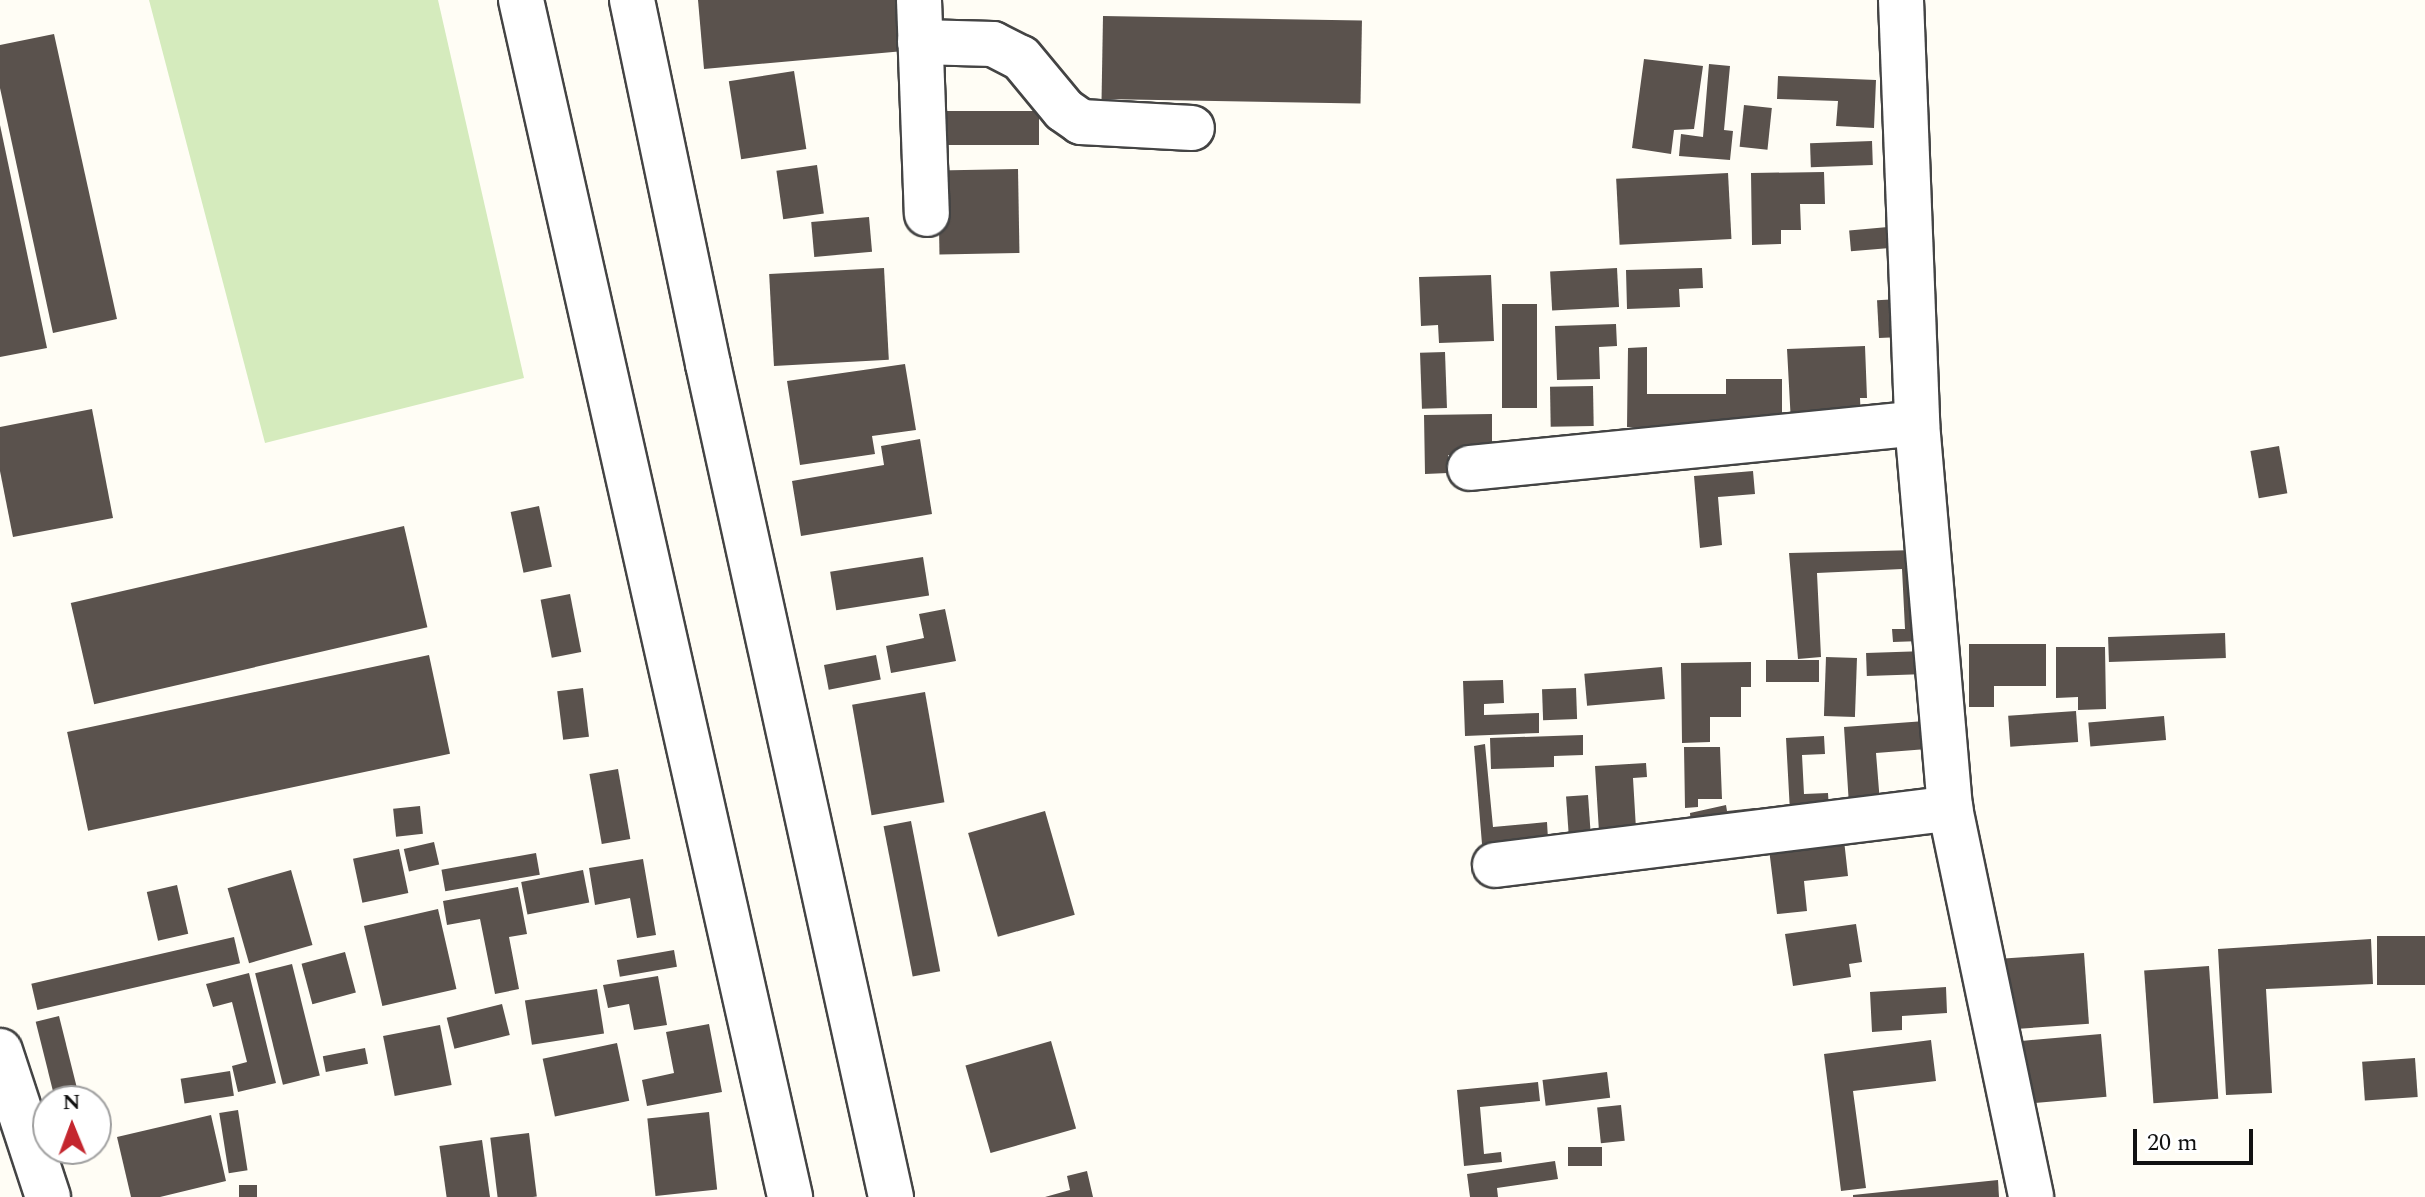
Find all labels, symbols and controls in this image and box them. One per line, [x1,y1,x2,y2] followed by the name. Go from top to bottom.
[32,1085,112,1165] north arrow
[62,1086,81,1119] text: N
[2137,1113,2257,1163] scale bar
[2147,1125,2198,1161] text: 20 m

